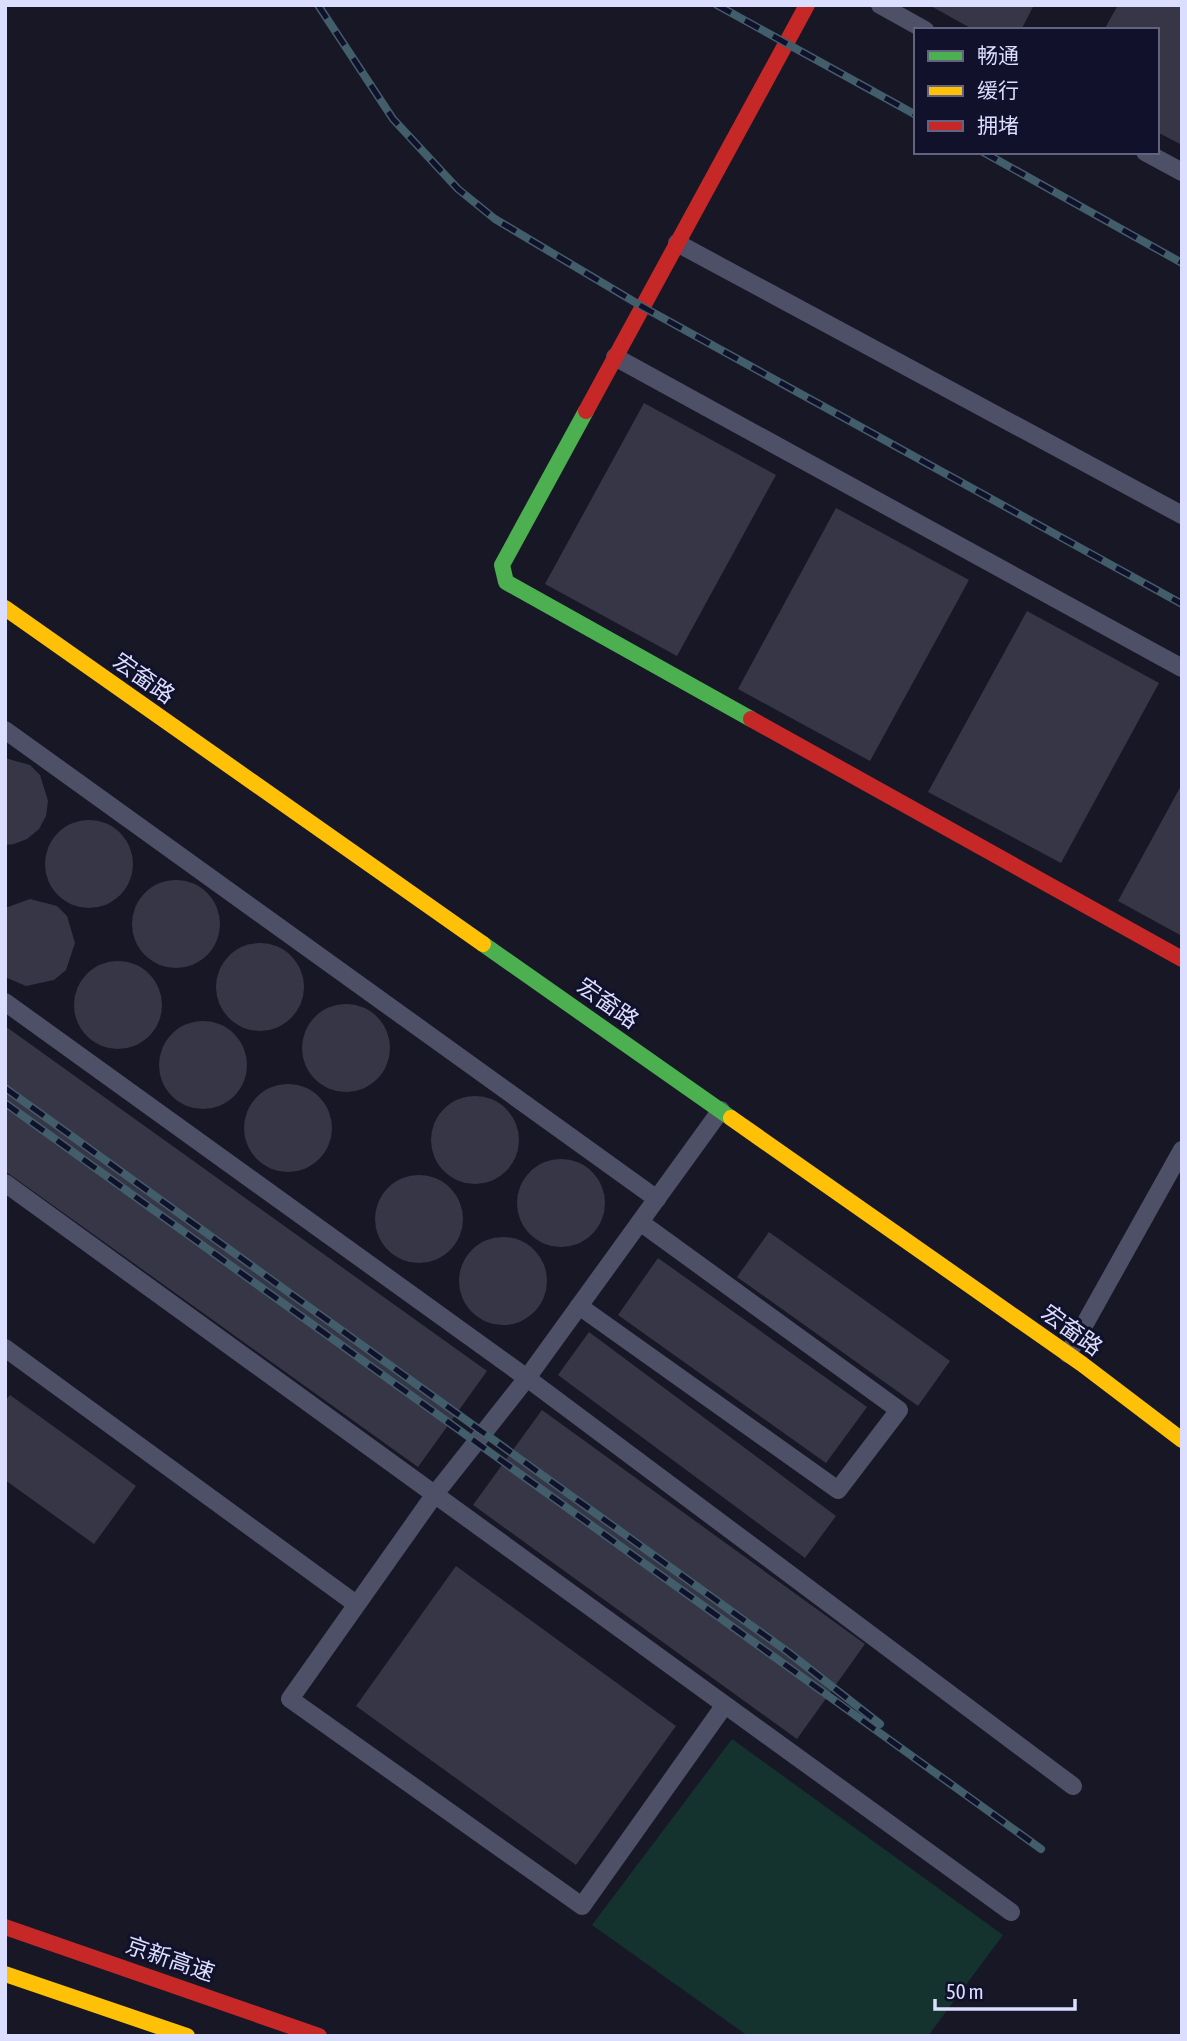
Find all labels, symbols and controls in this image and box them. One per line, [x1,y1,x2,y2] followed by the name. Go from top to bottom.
[914,28,1159,154] legend
[977,43,1019,67] text: 畅通
[977,78,1019,102] text: 缓行
[977,113,1019,137] text: 拥堵
[108,648,180,708] street label: 宏奤路
[572,973,644,1033] street label: 宏奤路
[1036,1299,1108,1361] street label: 宏奤路
[122,1932,218,1986] street label: 京新高速
[935,1968,1075,2012] scale bar
[946,1979,984,2003] text: 50 m

